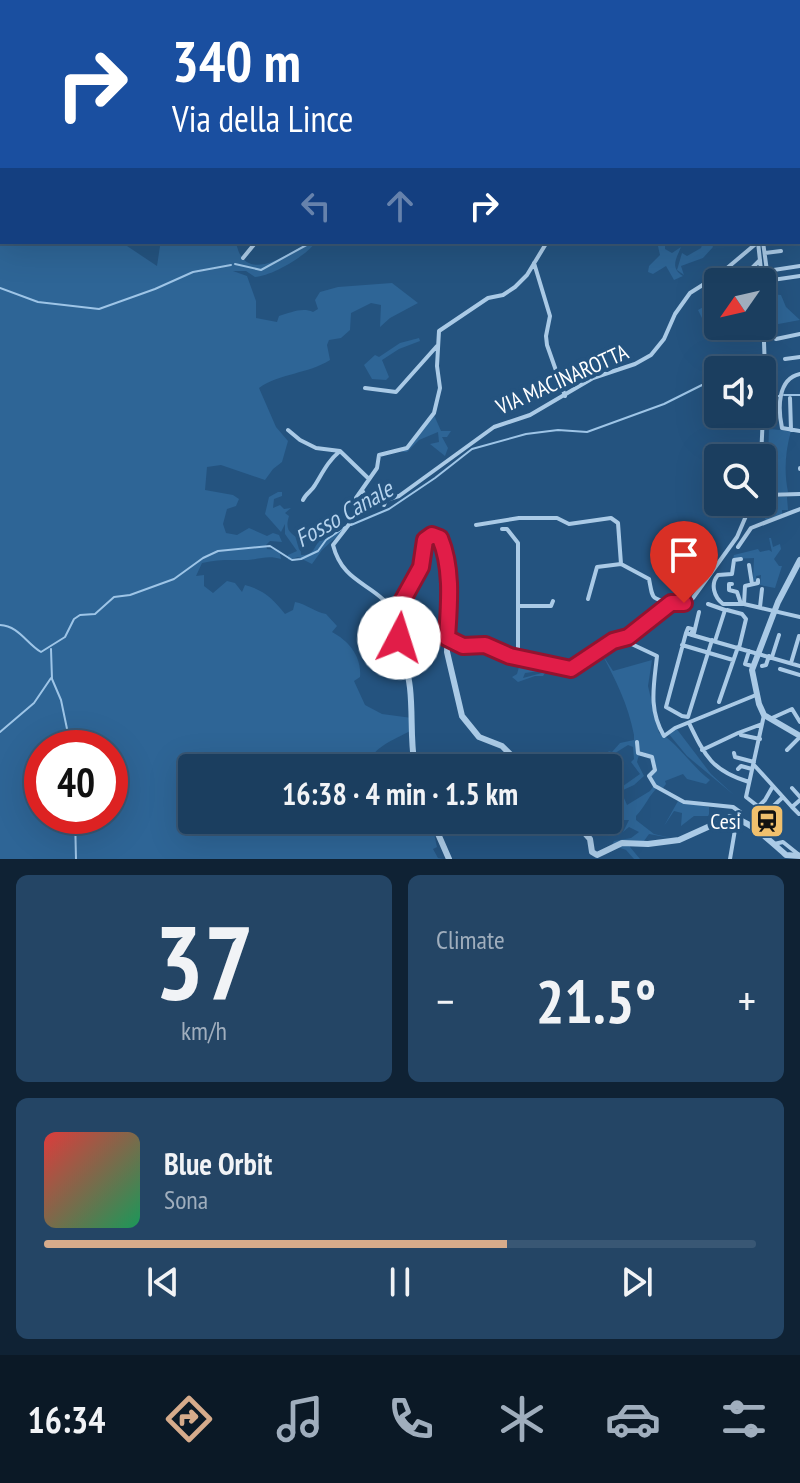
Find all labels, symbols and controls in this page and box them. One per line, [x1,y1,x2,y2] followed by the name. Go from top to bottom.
[172,25,301,97] text: 340 m
[40,32,144,136] icon: right
[172,95,353,142] text: Via della Lince
[294,184,338,228] icon: left
[378,184,422,228] icon: ahead
[462,184,506,228] icon: right
[704,268,776,340] north arrow
[704,268,776,516] map controls
[491,337,633,421] street label: VIA MACINAROTTA
[704,356,776,428] button: sound
[704,444,776,516] button: search
[289,472,400,554] water label: Fosso Canale
[650,521,718,603] pin
[662,533,706,577] icon: arrive
[357,596,441,680] position arrow
[24,730,128,834] speed limit sign: 40
[282,774,518,813] text: 16:38 · 4 min · 1.5 km
[748,802,786,840] station icon: Cesi
[710,807,741,835] place label: Cesi
[154,894,254,1029] text: 37
[436,923,505,956] text: Climate
[536,962,656,1040] text: 21.5°
[436,972,454,1029] text: −
[738,972,756,1029] text: +
[181,1014,227,1047] text: km/h
[164,1144,272,1183] text: Blue Orbit
[164,1183,208,1216] text: Sona
[141,1260,185,1304] icon: previous
[378,1260,422,1304] icon: pause
[615,1260,659,1304] icon: next
[161,1391,217,1447] icon: directions
[272,1391,328,1447] icon: music
[383,1391,439,1447] icon: phone
[494,1391,550,1447] icon: climate
[605,1391,661,1447] icon: car
[716,1391,772,1447] icon: filters
[28,1396,105,1443] text: 16:34

